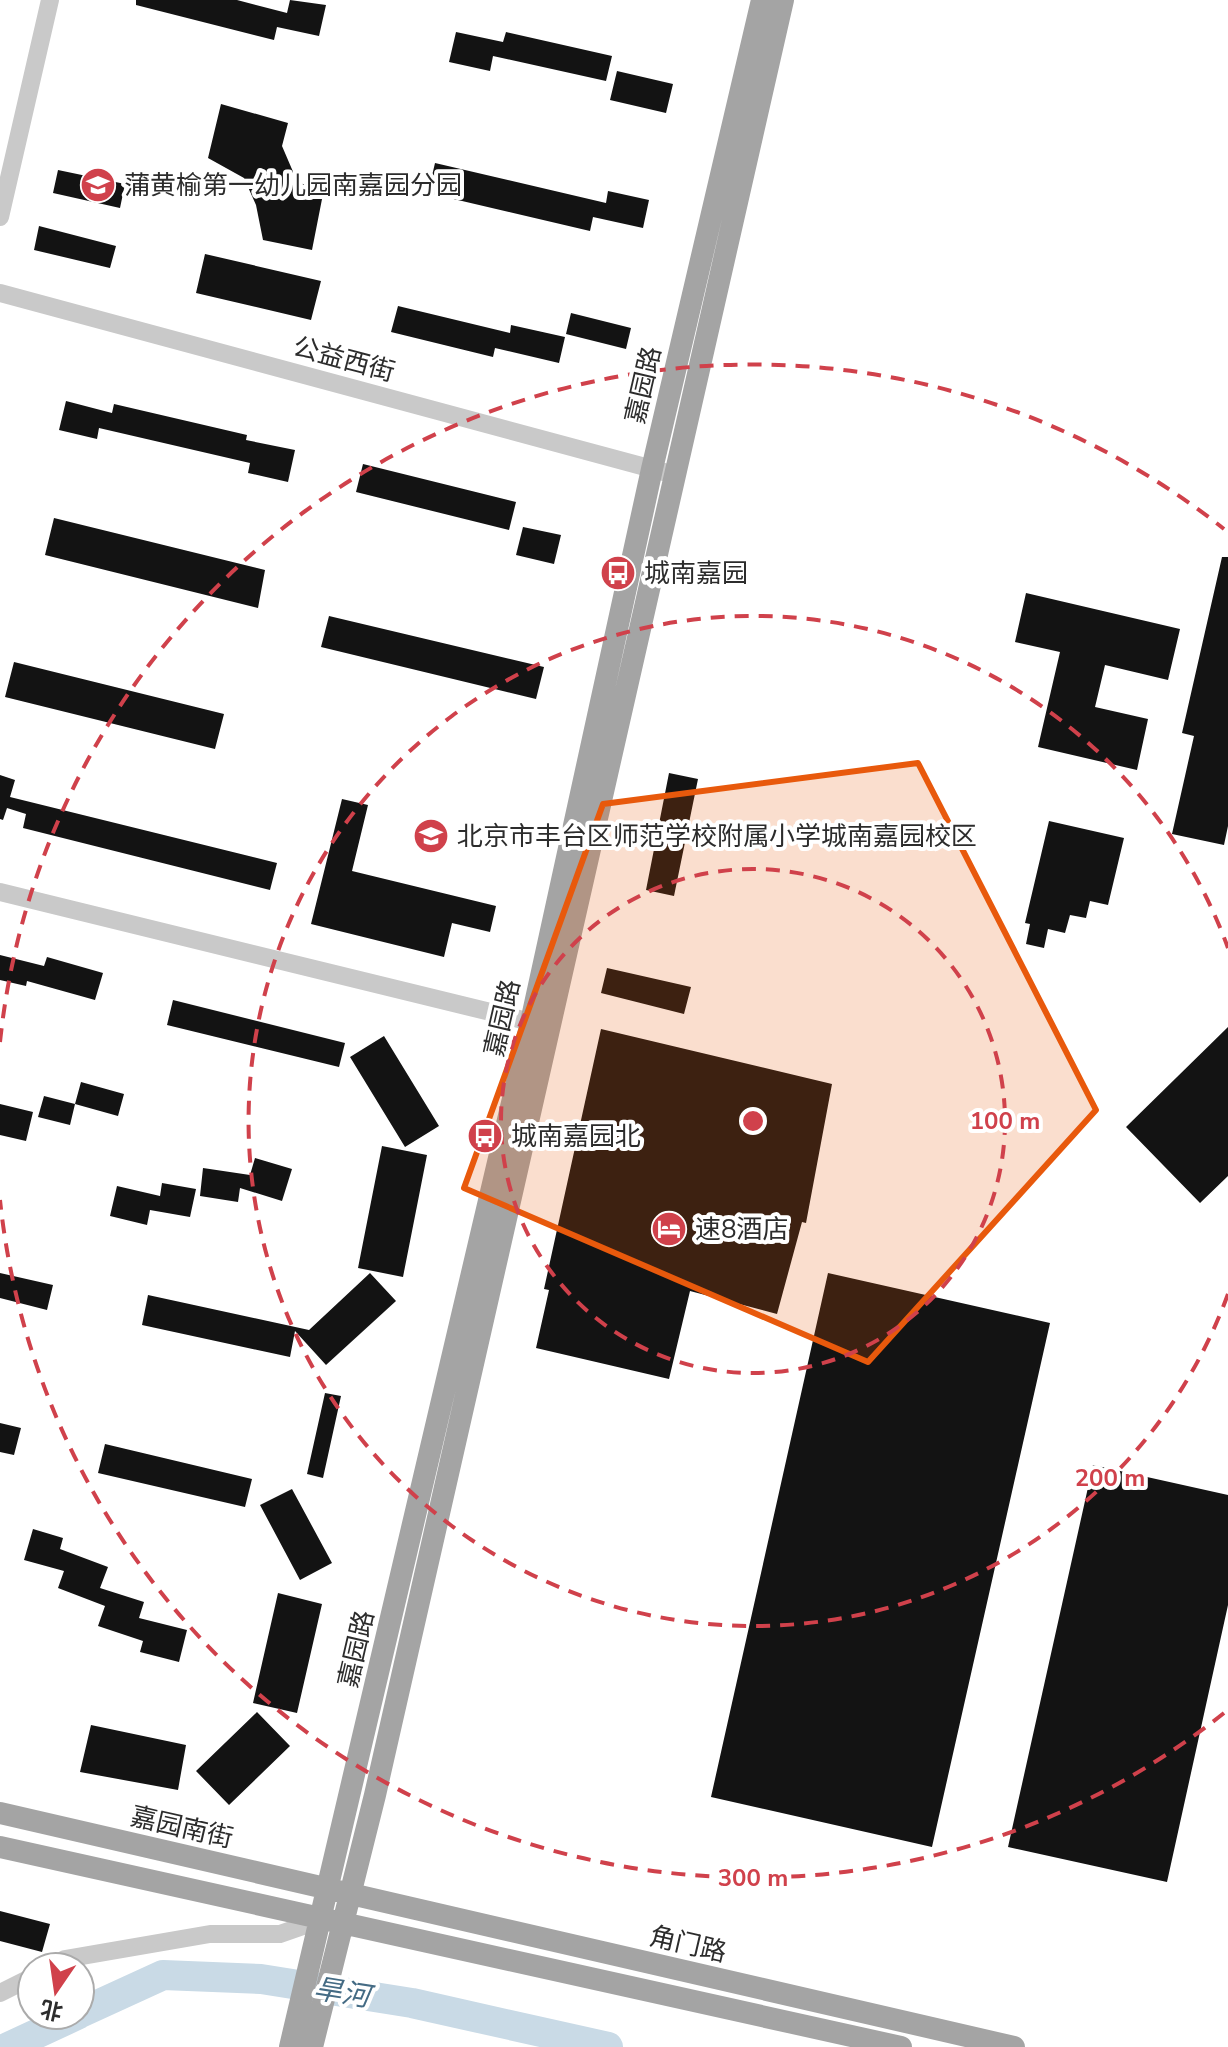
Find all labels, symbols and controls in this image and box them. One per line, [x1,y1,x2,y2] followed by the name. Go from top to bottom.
[79,166,117,204] school or university icon: 蒲黄榆第一幼儿园南嘉园分园
[124,168,462,203] place label: 蒲黄榆第一幼儿园南嘉园分园
[289,329,399,390] street label: 公益西街
[618,343,669,427] street label: 嘉园路
[599,554,637,592] bus stop icon: 城南嘉园
[644,556,748,591] place label: 城南嘉园
[412,817,450,855] school or university icon: 北京市丰台区师范学校附属小学城南嘉园校区
[457,819,977,854] place label: 北京市丰台区师范学校附属小学城南嘉园校区
[477,976,528,1060] street label: 嘉园路
[970,1105,1040,1137] text: 100 m
[739,1107,767,1135] centre of rings
[466,1117,504,1155] bus stop icon: 城南嘉园北
[511,1119,641,1154] place label: 城南嘉园北
[650,1210,688,1248] hotel icon: 速8酒店
[695,1212,789,1247] place label: 速8酒店
[1075,1462,1145,1494] text: 200 m
[331,1607,382,1691] street label: 嘉园路
[127,1799,236,1856] street label: 嘉园南街
[718,1862,788,1894] text: 300 m
[646,1919,730,1970] street label: 角门路
[16,1951,96,2031] north arrow
[311,1970,377,2017] water label: 旱河
[38,1992,66,2027] text: 北

